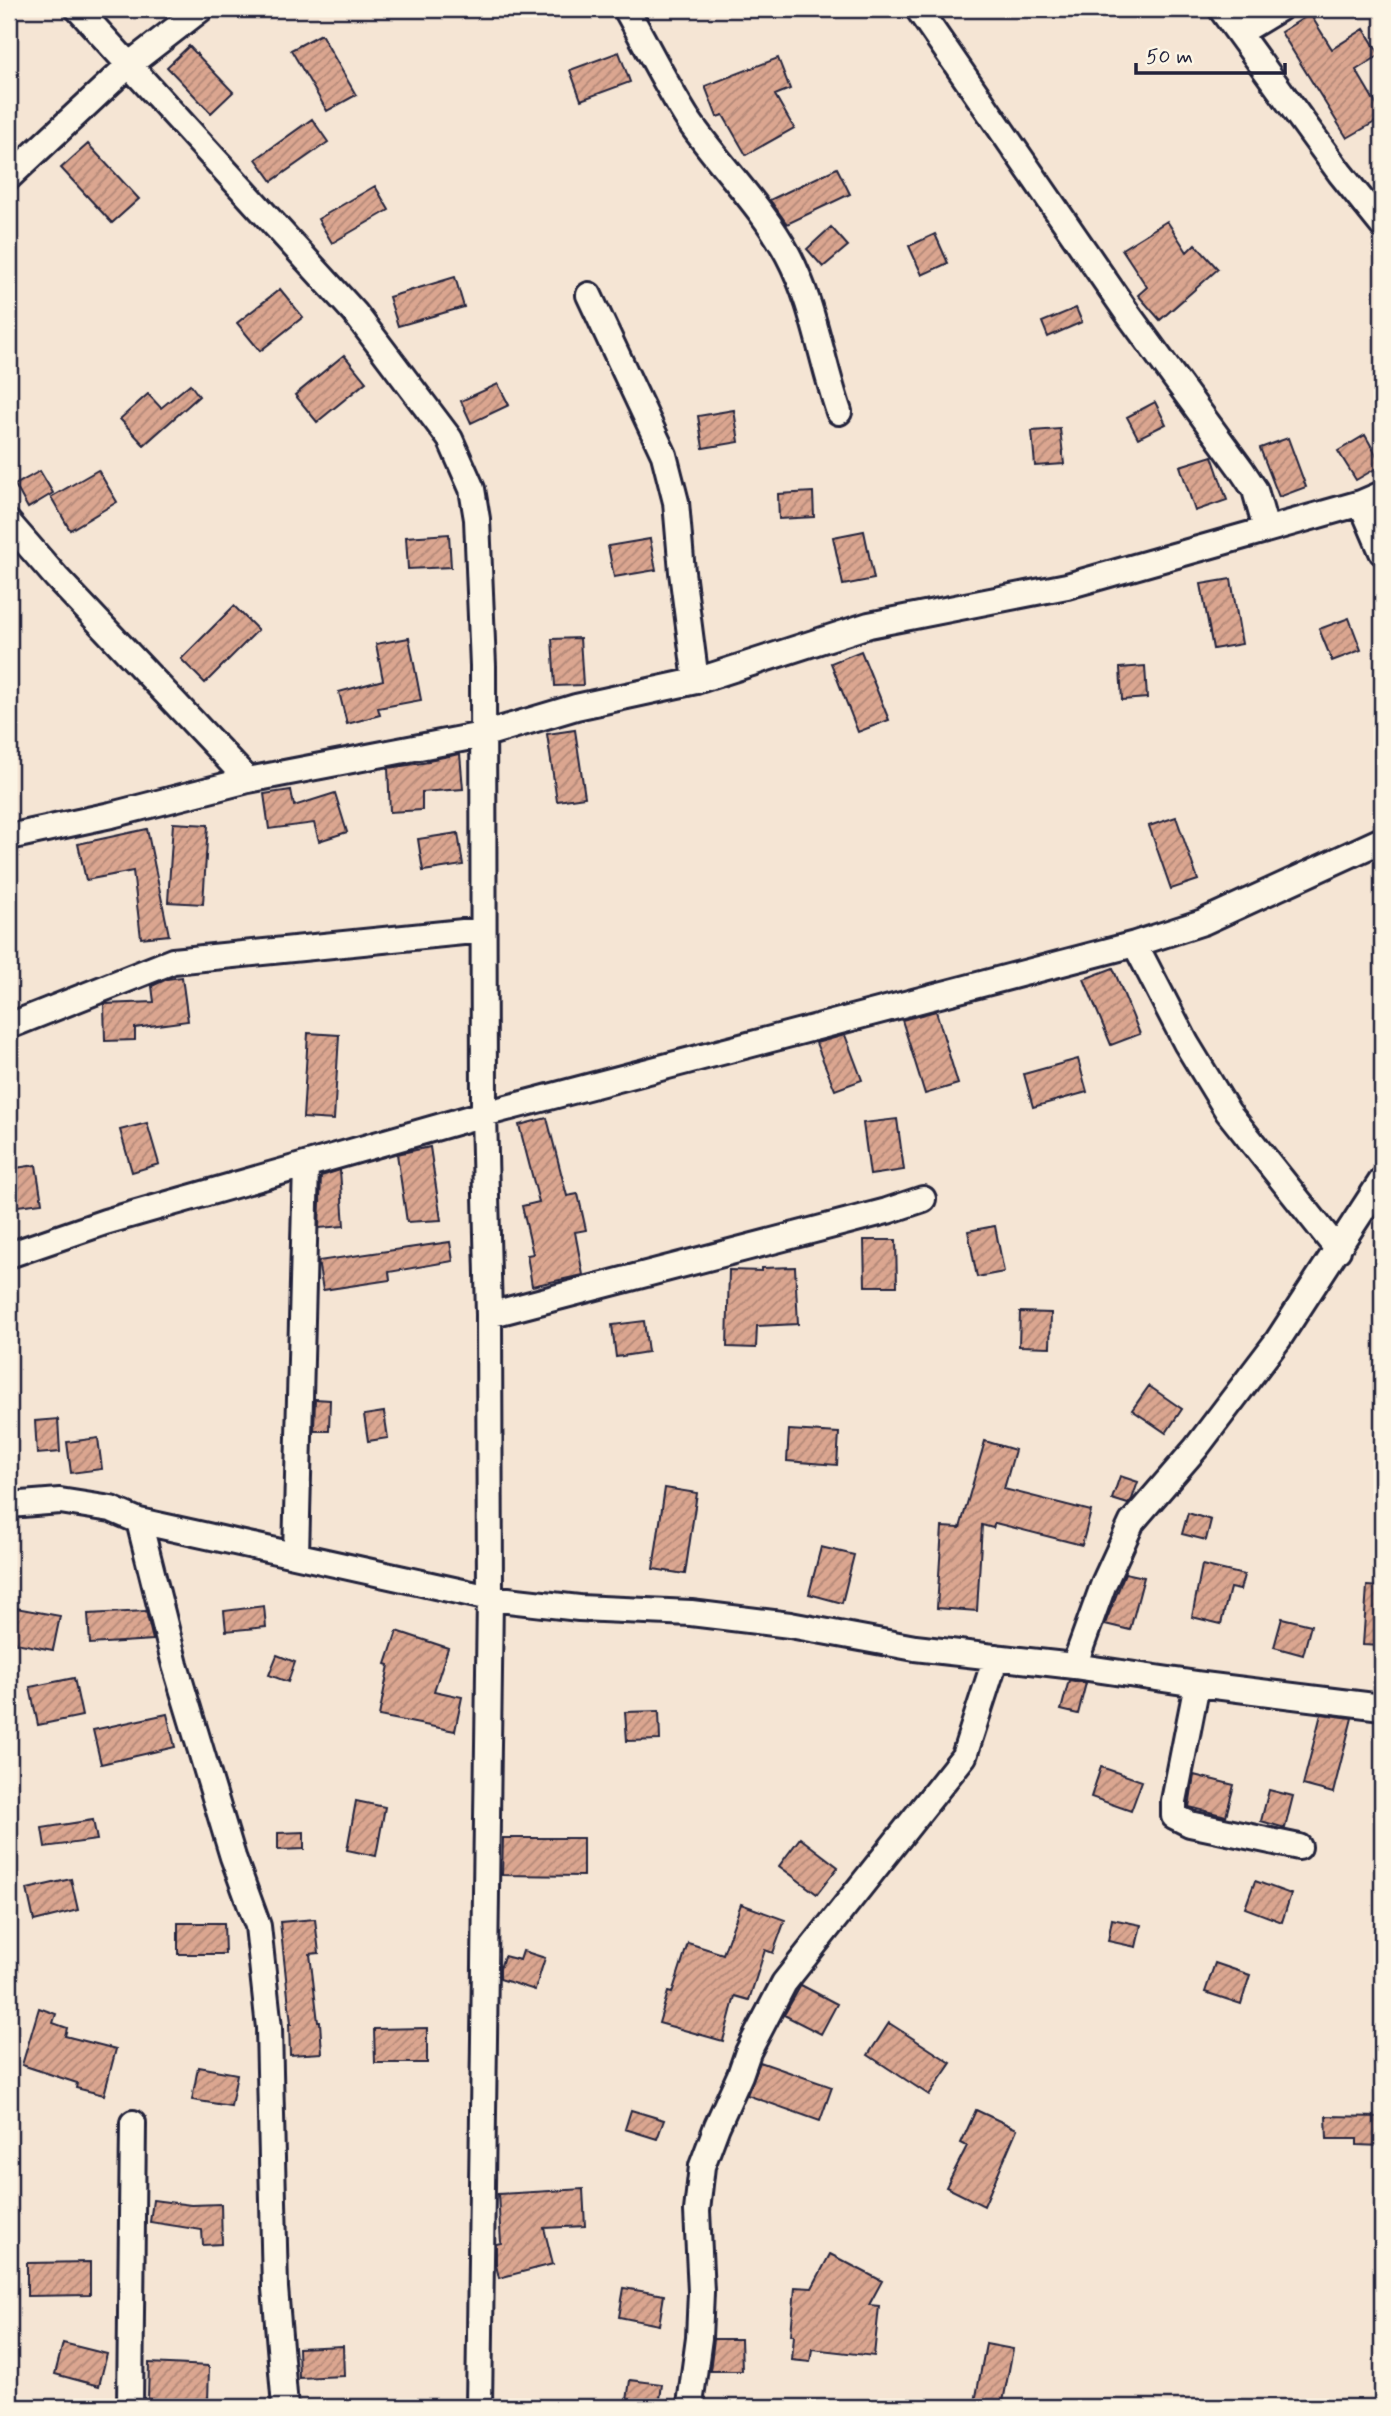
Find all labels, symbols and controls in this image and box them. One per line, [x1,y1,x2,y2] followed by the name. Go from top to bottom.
[1136,32,1284,76] scale bar
[1146,43,1193,71] text: 50 m

